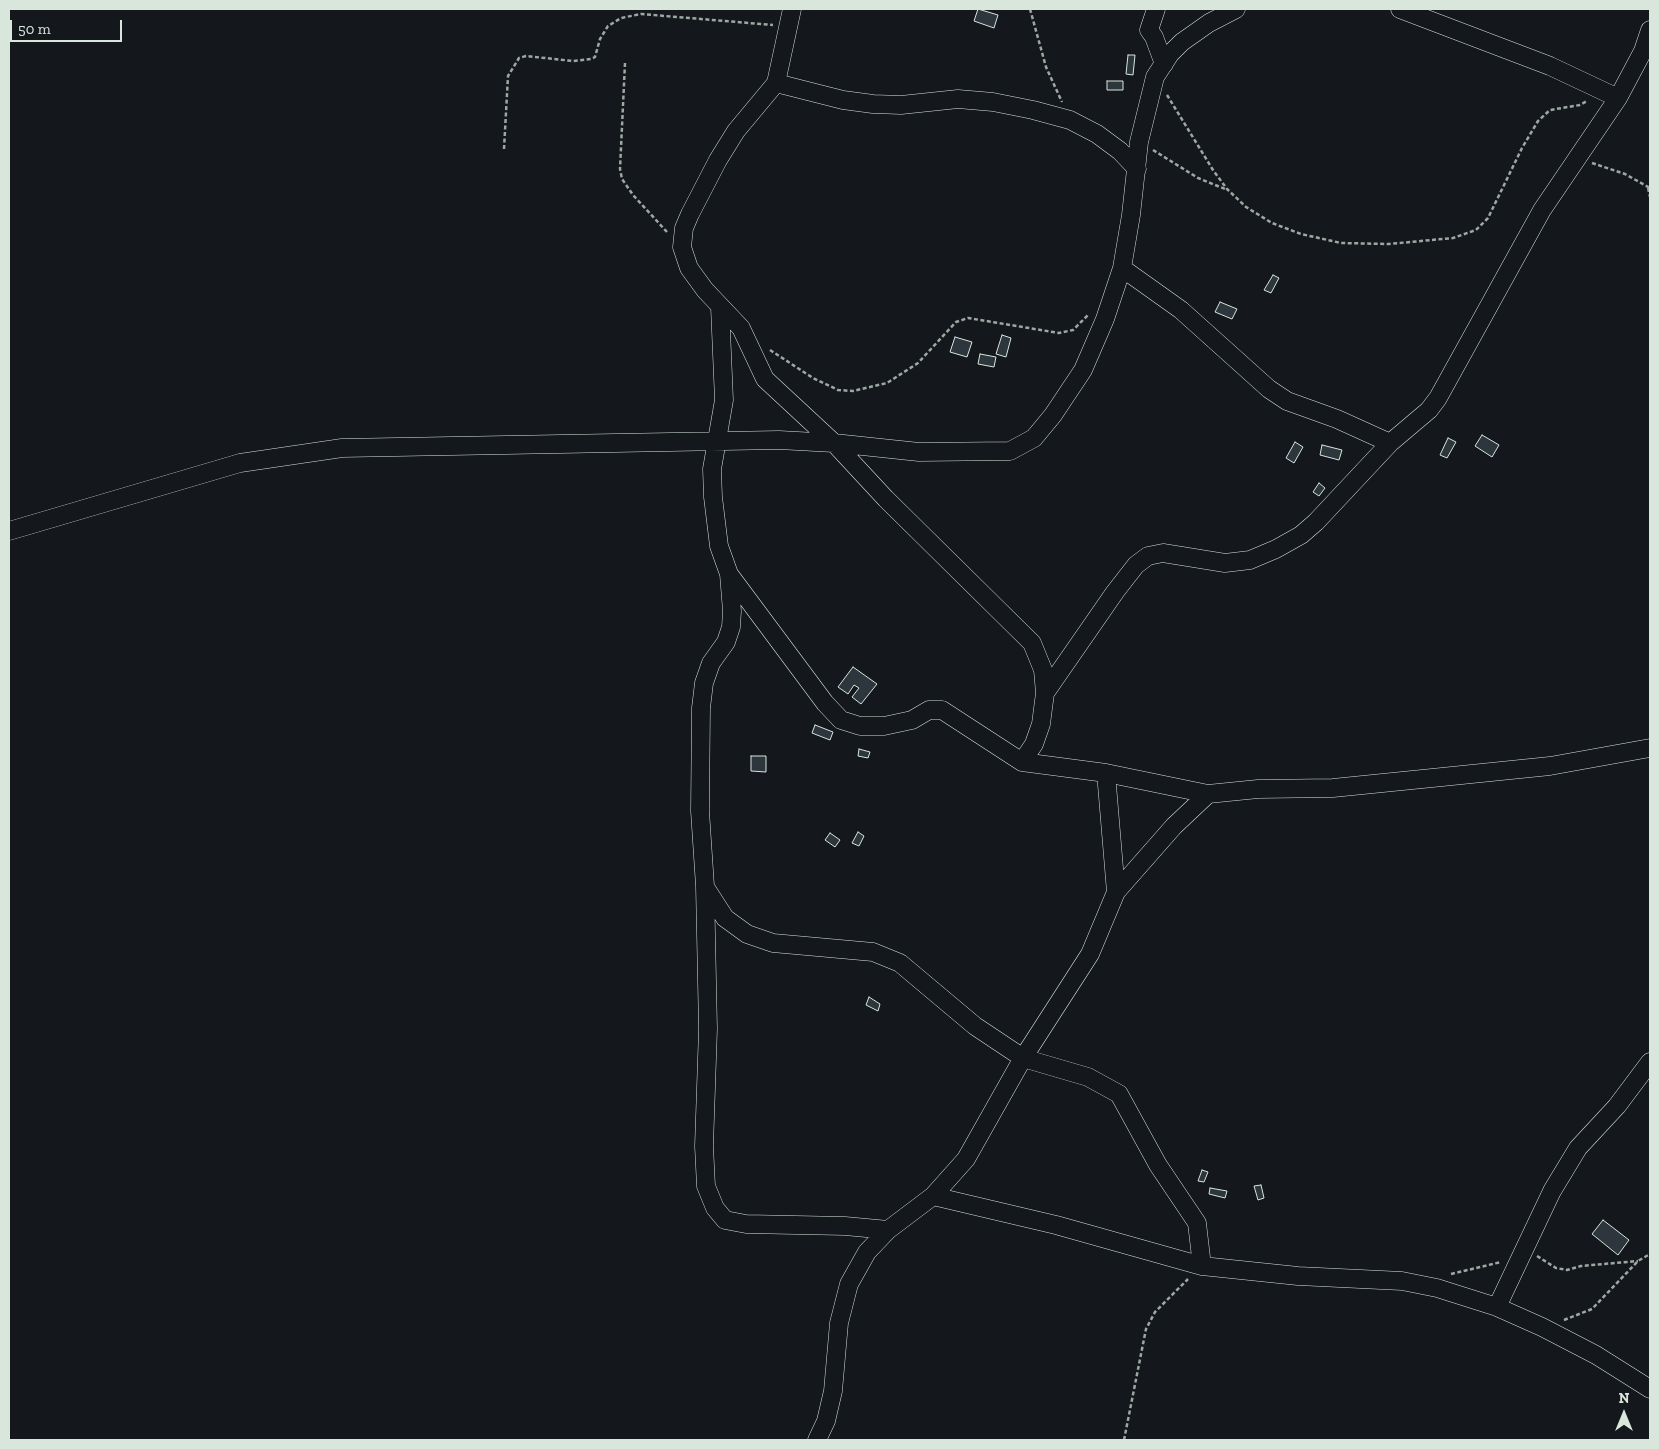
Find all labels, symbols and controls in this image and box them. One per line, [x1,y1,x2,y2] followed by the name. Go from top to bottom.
[12,10,125,42] scale bar
[18,20,51,38] text: 50 m
[1599,1389,1649,1439] north arrow
[1619,1390,1629,1407] text: N

